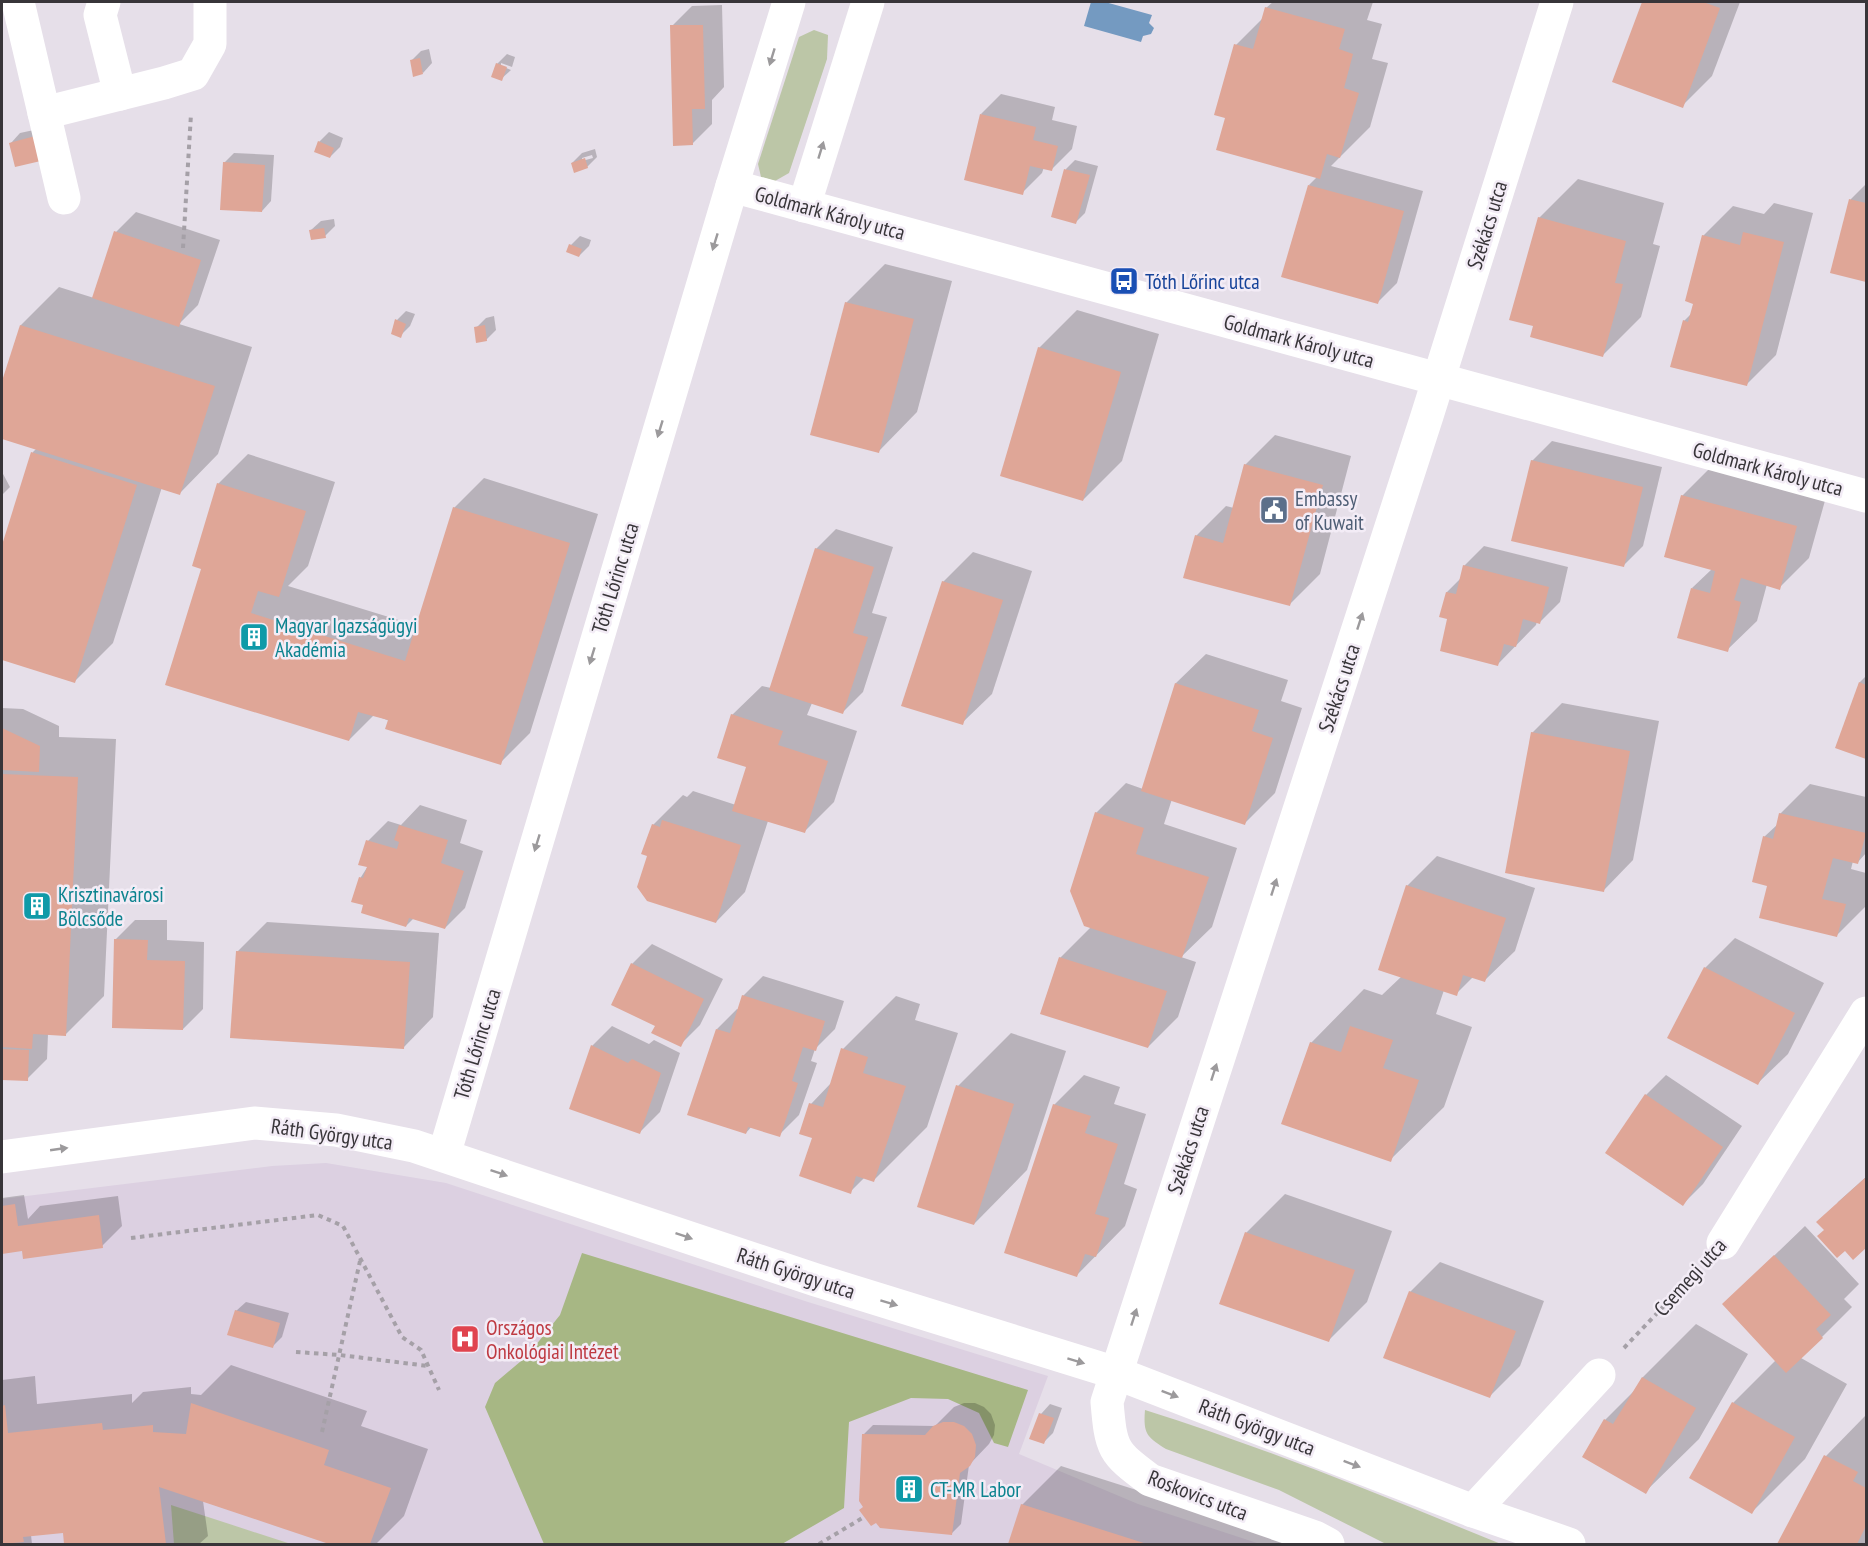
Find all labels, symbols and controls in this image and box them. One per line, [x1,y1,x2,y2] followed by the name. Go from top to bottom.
[767,48,776,66] one-way arrow
[817,141,827,159] one-way arrow
[1461,177,1513,273] street label: Székács utca
[752,180,908,246] street label: Goldmark Károly utca
[710,233,719,251] one-way arrow
[1108,265,1140,297] bus stop icon: Tóth Lőrinc utca
[1145,268,1260,295] place label: Tóth Lőrinc utca
[1221,308,1377,374] street label: Goldmark Károly utca
[655,420,664,438] one-way arrow
[1690,436,1846,502] street label: Goldmark Károly utca
[1295,485,1364,536] place label: Embassy of Kuwait
[1258,494,1290,526] public building icon: Embassy of Kuwait
[585,519,645,637] street label: Tóth Lőrinc utca
[275,612,418,663] place label: Magyar Igazságügyi Akadémia
[1356,612,1366,630] one-way arrow
[238,621,270,653] building icon: Magyar Igazságügyi Akadémia
[1312,640,1366,736] street label: Székács utca
[587,647,596,665] one-way arrow
[532,834,541,852] one-way arrow
[1270,878,1279,896] one-way arrow
[58,881,164,932] place label: Krisztinavárosi Bölcsőde
[21,890,53,922] building icon: Krisztinavárosi Bölcsőde
[447,985,507,1103] street label: Tóth Lőrinc utca
[1210,1063,1219,1081] one-way arrow
[1161,1102,1215,1198] street label: Székács utca
[270,1112,394,1156] street label: Ráth György utca
[50,1144,69,1153] one-way arrow
[490,1169,508,1179] one-way arrow
[675,1231,693,1241] one-way arrow
[1648,1232,1732,1322] street label: Csemegi utca
[734,1241,858,1305] street label: Ráth György utca
[880,1299,898,1308] one-way arrow
[1130,1308,1139,1326] one-way arrow
[486,1314,619,1365] place label: Országos Onkológiai Intézet
[449,1323,481,1355] hospital icon: Országos Onkológiai Intézet
[1067,1356,1085,1366] one-way arrow
[1162,1389,1180,1399] one-way arrow
[1195,1392,1319,1462] street label: Ráth György utca
[1344,1459,1362,1469] one-way arrow
[1144,1464,1252,1526] street label: Roskovics utca
[893,1473,925,1505] building icon: CT-MR Labor
[930,1476,1021,1503] place label: CT-MR Labor

